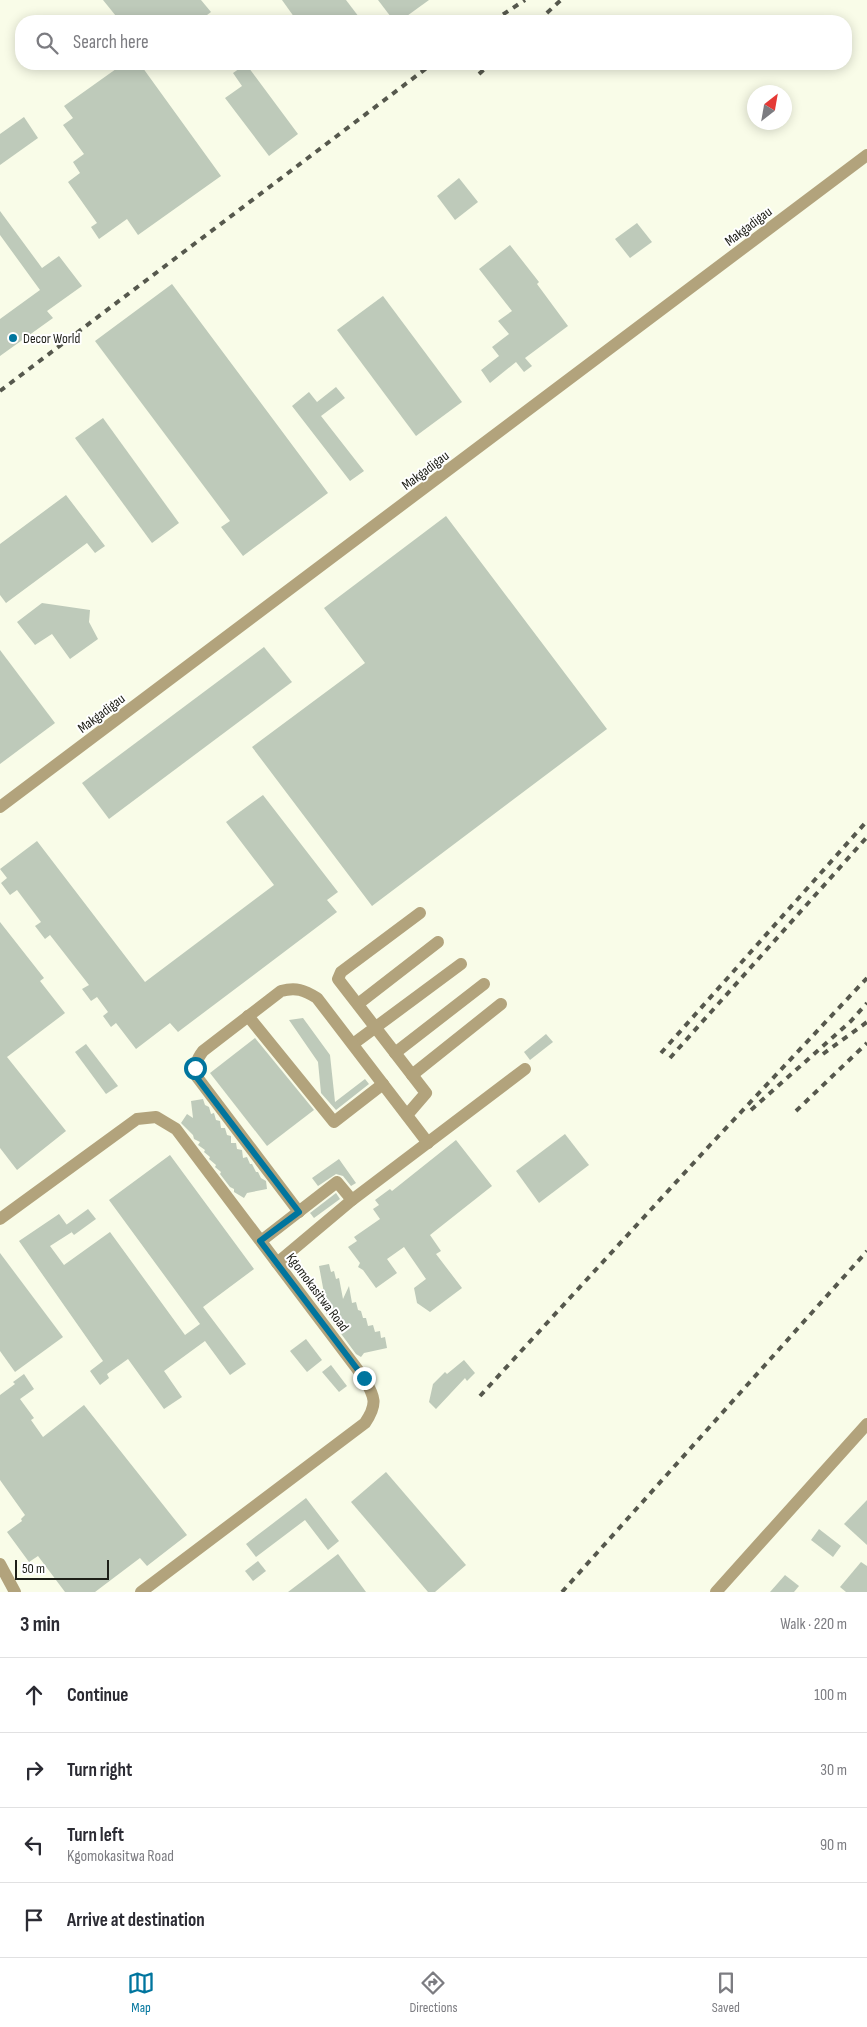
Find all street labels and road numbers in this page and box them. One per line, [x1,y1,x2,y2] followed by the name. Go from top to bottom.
[721,203,775,250] street label: Makgadigau
[398,447,452,494] street label: Makgadigau
[74,690,128,737] street label: Makgadigau
[283,1250,353,1335] street label: Kgomokasitwa Road

